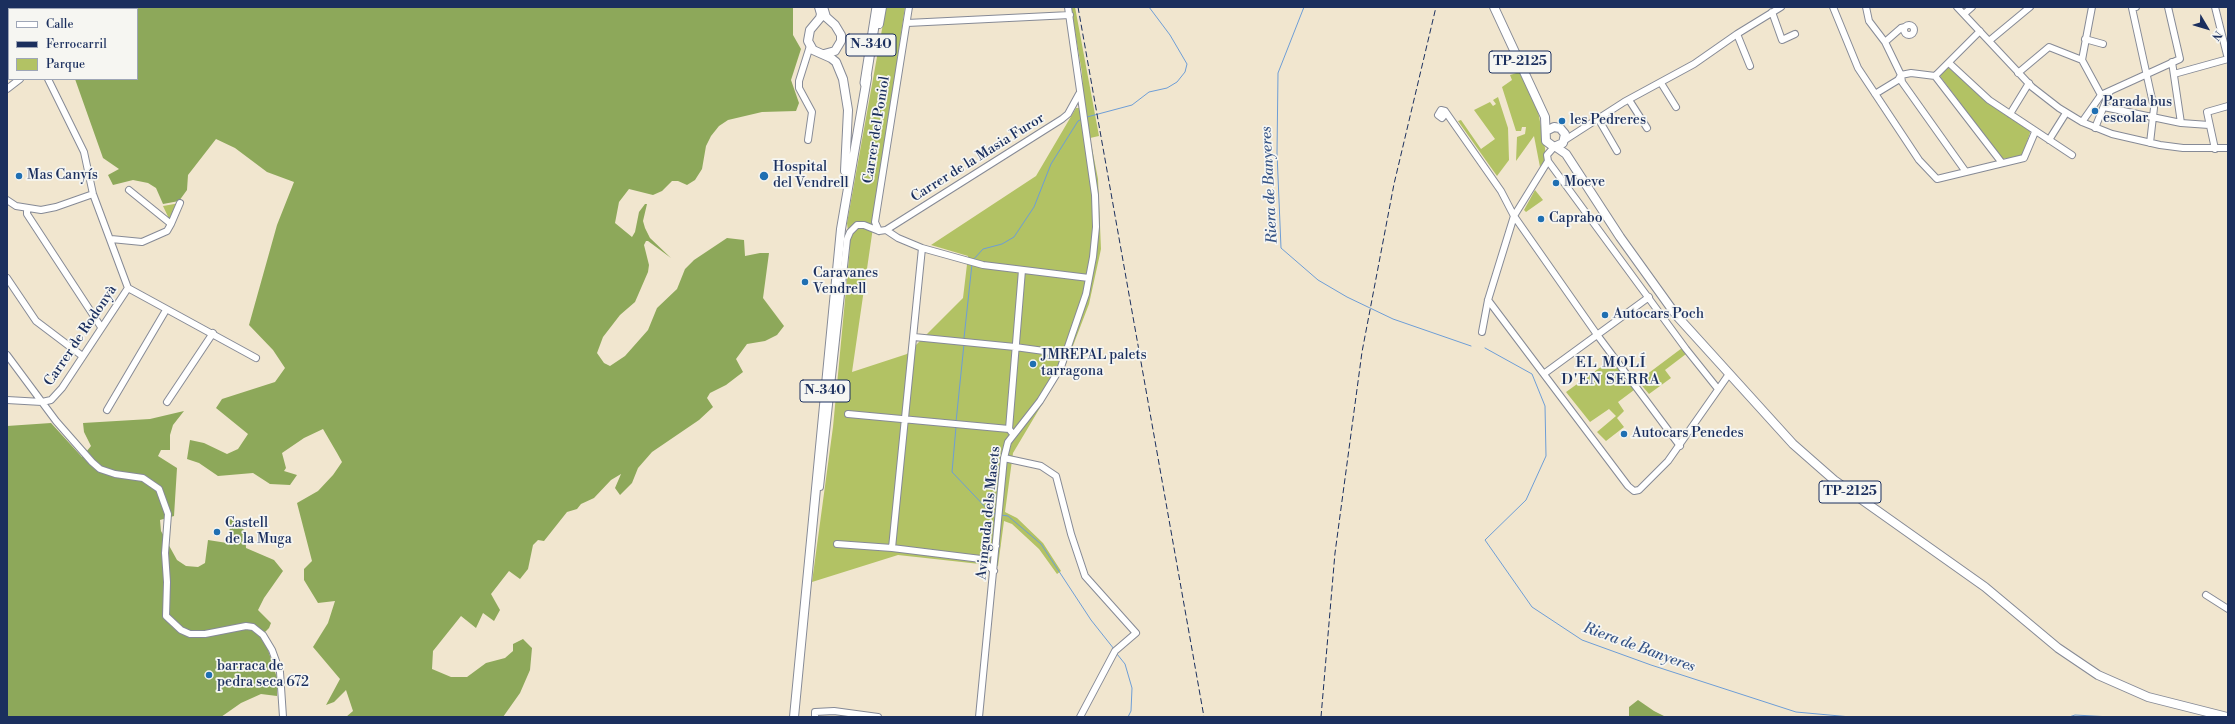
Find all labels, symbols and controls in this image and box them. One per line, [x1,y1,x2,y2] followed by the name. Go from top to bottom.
[8,8,138,80] legend
[2187,8,2227,48] north arrow
[46,17,73,32] text: Calle
[2208,28,2225,43] text: N
[846,34,896,56] road number: N-340
[46,37,107,52] text: Ferrocarril
[1489,51,1551,73] road number: TP-2125
[46,57,85,72] text: Parque
[860,75,894,185] street label: Carrer del Poniol
[2103,95,2172,128] place label: Parada bus escolar
[2090,106,2100,116] marker: Parada bus escolar
[908,110,1048,206] street label: Carrer de la Masia Furor
[1570,113,1646,129] place label: les Pedreres
[1557,116,1567,126] marker: les Pedreres
[1258,126,1282,244] water label: Riera de Banyeres
[773,160,849,192] place label: Hospital del Vendrell
[27,168,98,184] place label: Mas Canyís
[758,170,770,182] marker: Hospital del Vendrell
[14,171,24,181] marker: Mas Canyís
[1564,175,1605,191] place label: Moeve
[1551,178,1561,188] marker: Moeve
[1549,211,1603,227] place label: Caprabo
[1536,214,1546,224] marker: Caprabo
[813,266,878,298] place label: Caravanes Vendrell
[800,277,810,287] marker: Caravanes Vendrell
[41,282,121,390] street label: Carrer de Rodonyà
[1613,307,1704,323] place label: Autocars Poch
[1600,310,1610,320] marker: Autocars Poch
[1041,348,1147,380] place label: JMREPAL palets tarragona
[1561,354,1661,389] district label: EL MOLÍ D'EN SERRA
[1028,359,1038,369] marker: JMREPAL palets tarragona
[800,380,850,402] road number: N-340
[1632,426,1744,442] place label: Autocars Penedes
[1619,429,1629,439] marker: Autocars Penedes
[974,446,1004,580] street label: Avinguda dels Masets
[1819,481,1881,503] road number: TP-2125
[225,516,292,548] place label: Castell de la Muga
[212,527,222,537] marker: Castell de la Muga
[1581,619,1697,677] water label: Riera de Banyeres
[217,659,309,692] place label: barraca de pedra seca 672
[204,670,214,680] marker: barraca de pedra seca 672

